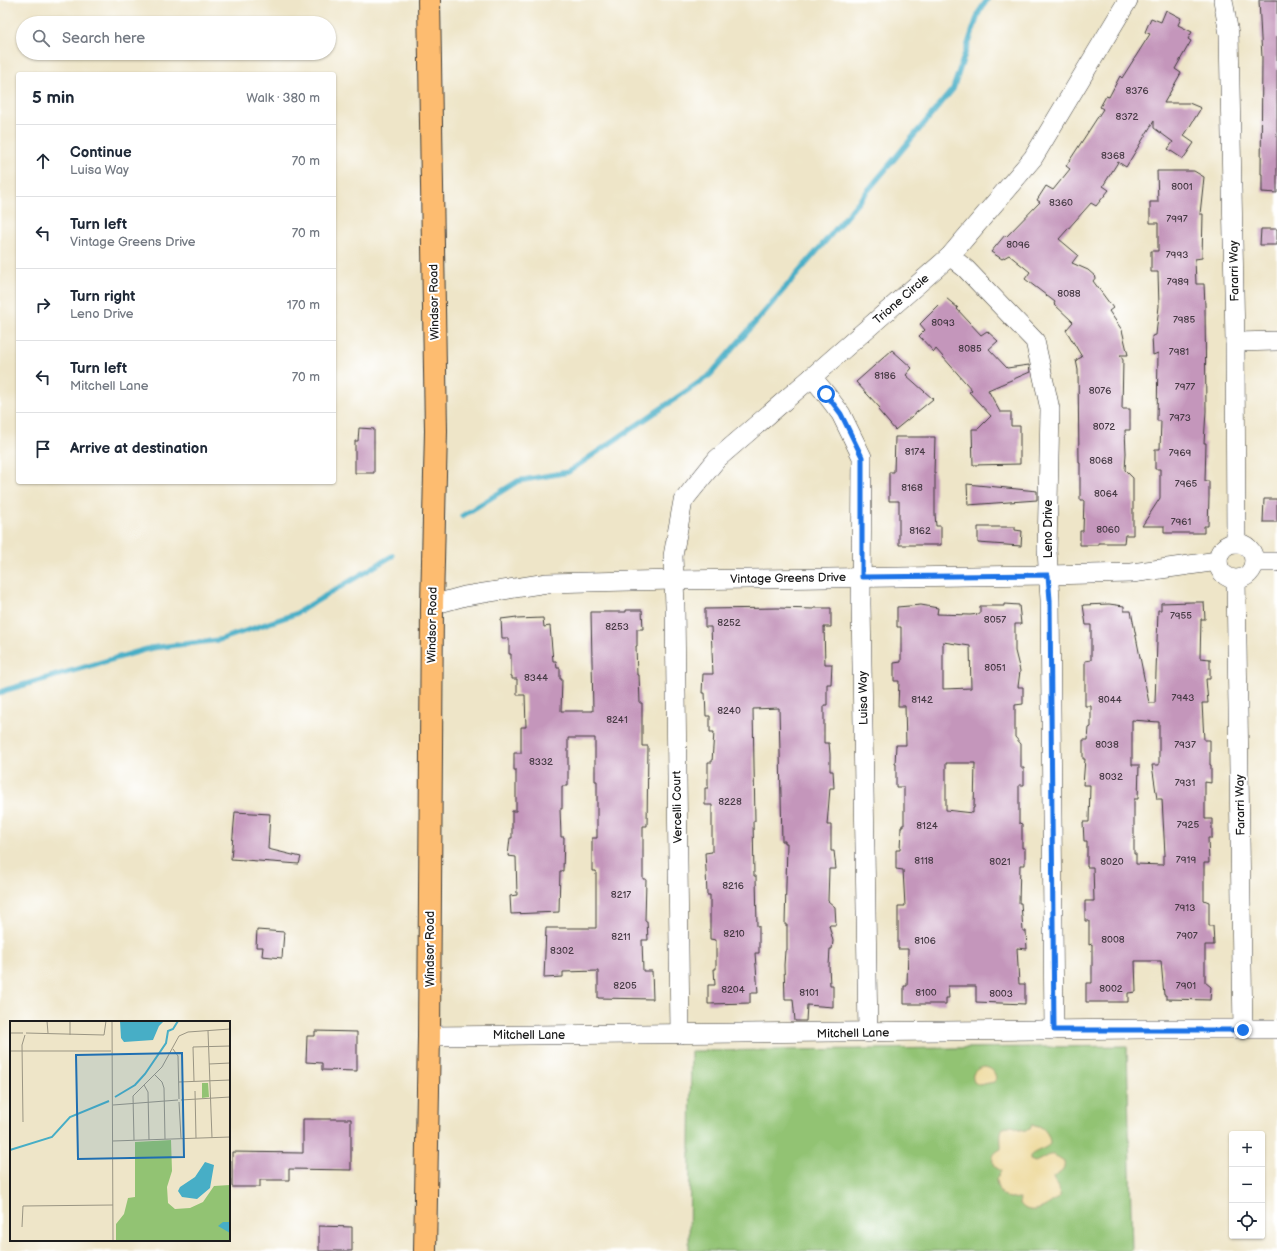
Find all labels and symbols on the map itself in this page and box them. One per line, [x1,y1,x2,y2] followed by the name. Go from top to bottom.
[1126,85,1149,97] house number: 8376
[1116,111,1138,123] house number: 8372
[1101,150,1125,162] house number: 8368
[1171,181,1193,193] house number: 8001
[1049,197,1073,209] house number: 8360
[1166,213,1188,225] house number: 7997
[1006,239,1030,251] house number: 8096
[1226,240,1243,302] street label: Fararri Way
[1166,249,1188,261] house number: 7993
[426,264,443,340] street label: Windsor Road
[870,271,932,328] street label: Trione Circle
[1167,276,1189,288] house number: 7989
[1057,288,1081,300] house number: 8088
[1173,314,1195,326] house number: 7985
[931,317,955,329] house number: 8093
[958,343,982,355] house number: 8085
[1169,346,1189,358] house number: 7981
[874,370,896,382] house number: 8186
[1175,381,1195,393] house number: 7977
[817,385,835,403] route start
[1089,385,1111,397] house number: 8076
[1169,412,1191,424] house number: 7973
[1093,421,1115,433] house number: 8072
[905,446,925,458] house number: 8174
[1169,447,1192,459] house number: 7969
[1089,455,1113,467] house number: 8068
[1175,478,1198,490] house number: 7965
[901,482,923,494] house number: 8168
[1094,488,1118,500] house number: 8064
[1041,500,1056,558] street label: Leno Drive
[1171,516,1191,528] house number: 7961
[1096,524,1120,536] house number: 8060
[909,525,931,537] house number: 8162
[730,570,846,587] street label: Vintage Greens Drive
[424,587,441,663] street label: Windsor Road
[1170,610,1192,622] house number: 7955
[984,614,1006,626] house number: 8057
[717,617,741,629] house number: 8252
[605,621,629,633] house number: 8253
[984,662,1006,674] house number: 8051
[856,670,871,725] street label: Luisa Way
[524,672,548,684] house number: 8344
[1172,692,1194,704] house number: 7943
[911,694,933,706] house number: 8142
[1098,694,1122,706] house number: 8044
[717,705,741,717] house number: 8240
[606,714,628,726] house number: 8241
[1095,739,1119,751] house number: 8038
[1174,739,1196,751] house number: 7937
[529,756,553,768] house number: 8332
[669,770,686,843] street label: Vercelli Court
[1099,771,1123,783] house number: 8032
[1232,774,1249,836] street label: Fararri Way
[1175,777,1195,789] house number: 7931
[718,796,742,808] house number: 8228
[1177,819,1199,831] house number: 7925
[916,820,938,832] house number: 8124
[1176,854,1196,866] house number: 7919
[914,855,934,867] house number: 8118
[989,856,1011,868] house number: 8021
[1100,856,1124,868] house number: 8020
[722,880,744,892] house number: 8216
[611,889,631,901] house number: 8217
[1175,902,1195,914] house number: 7913
[423,911,438,987] street label: Windsor Road
[723,928,745,940] house number: 8210
[1176,930,1198,942] house number: 7907
[611,931,631,943] house number: 8211
[1101,934,1125,946] house number: 8008
[914,935,936,947] house number: 8106
[550,945,574,957] house number: 8302
[613,980,637,992] house number: 8205
[1176,980,1196,992] house number: 7901
[1099,983,1123,995] house number: 8002
[721,984,745,996] house number: 8204
[799,987,819,999] house number: 8101
[915,987,937,999] house number: 8100
[989,988,1013,1000] house number: 8003
[10,1021,230,1241] inset map
[1234,1021,1252,1039] route end
[817,1025,889,1042] street label: Mitchell Lane
[493,1028,565,1043] street label: Mitchell Lane

